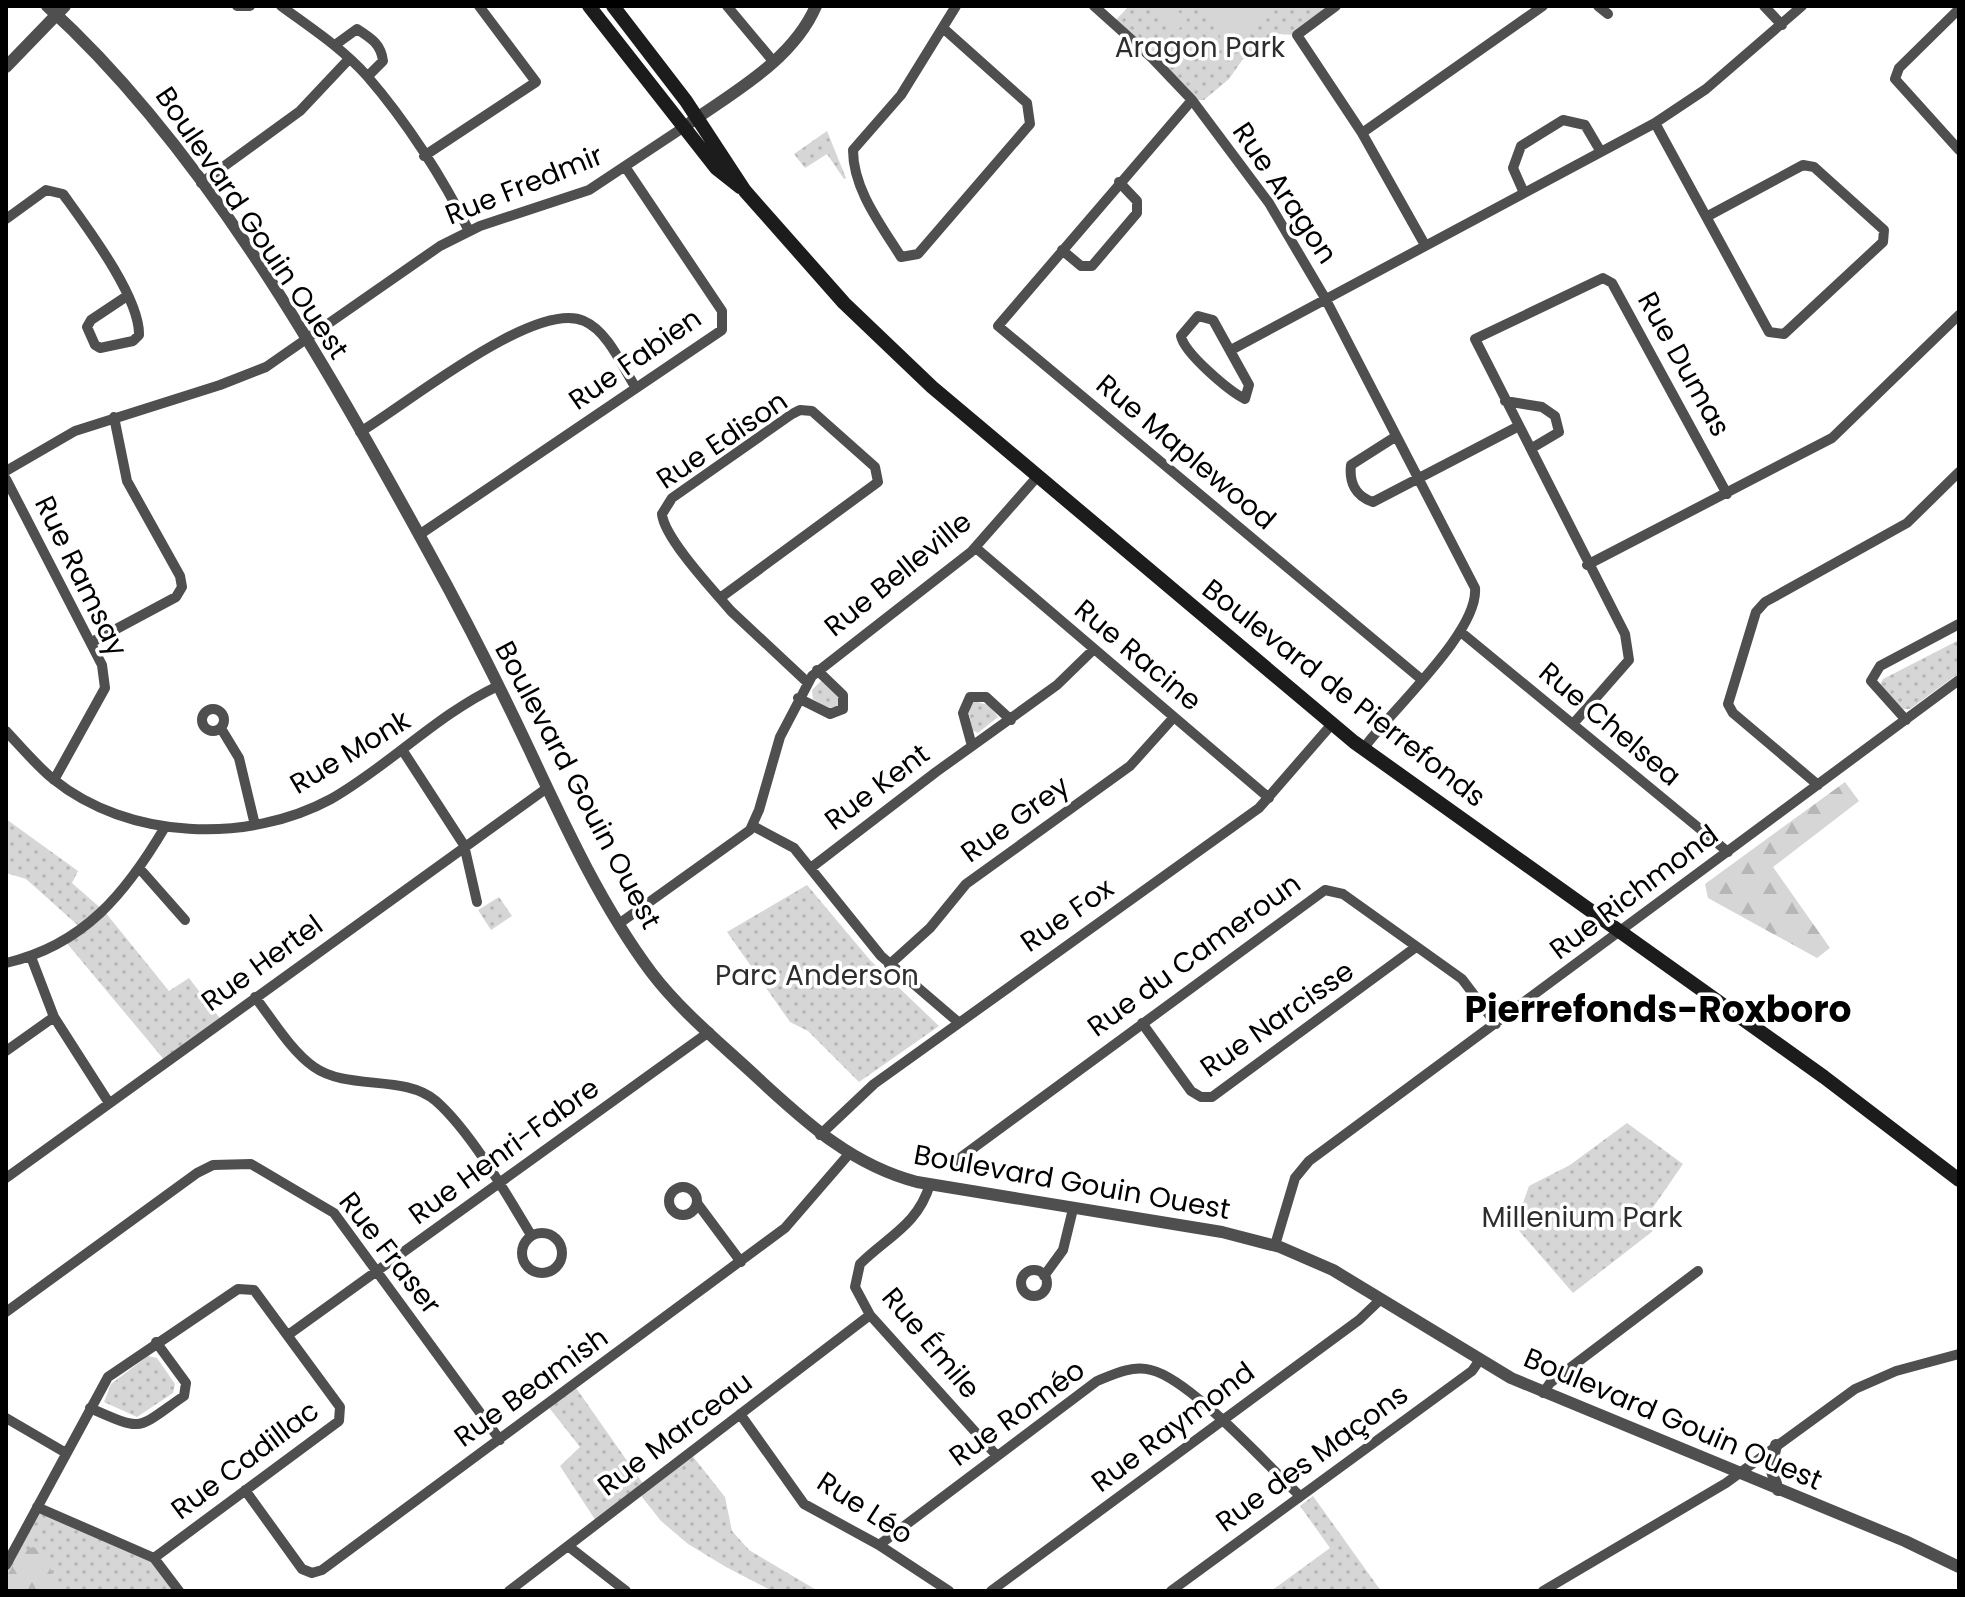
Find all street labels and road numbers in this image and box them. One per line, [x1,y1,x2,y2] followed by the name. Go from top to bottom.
[146,79,358,367] street label: Boulevard Gouin Ouest
[1223,115,1347,271] street label: Rue Aragon
[439,136,609,234] street label: Rue Fredmir
[1628,285,1740,443] street label: Rue Dumas
[561,299,709,419] street label: Rue Fabien
[1088,365,1284,539] street label: Rue Maplewood
[649,382,795,498] street label: Rue Edison
[25,489,137,663] street label: Rue Ramsay
[816,502,980,646] street label: Rue Belleville
[1194,570,1494,816] street label: Boulevard de Pierrefonds
[1066,590,1210,720] street label: Rue Racine
[485,634,671,936] street label: Boulevard Gouin Ouest
[1531,653,1689,795] street label: Rue Chelsea
[282,700,418,803] street label: Rue Monk
[817,735,937,839] street label: Rue Kent
[953,766,1077,872] street label: Rue Grey
[1542,816,1726,968] street label: Rue Richmond
[1079,864,1309,1046] street label: Rue du Cameroun
[1013,869,1122,961] street label: Rue Fox
[193,906,331,1020] street label: Rue Hertel
[1192,952,1362,1086] street label: Rue Narcisse
[401,1069,607,1233] street label: Rue Henri-Fabre
[911,1135,1233,1229] street label: Boulevard Gouin Ouest
[330,1184,450,1322] street label: Rue Fraser
[873,1279,989,1407] street label: Rue Émile
[446,1318,616,1456] street label: Rue Beamish
[1518,1338,1828,1500] street label: Boulevard Gouin Ouest
[941,1351,1093,1475] street label: Rue Roméo
[1083,1353,1263,1501] street label: Rue Raymond
[590,1363,760,1505] street label: Rue Marceau
[1208,1375,1416,1541] street label: Rue des Maçons
[163,1392,327,1528] street label: Rue Cadillac
[809,1462,921,1554] street label: Rue Léo

